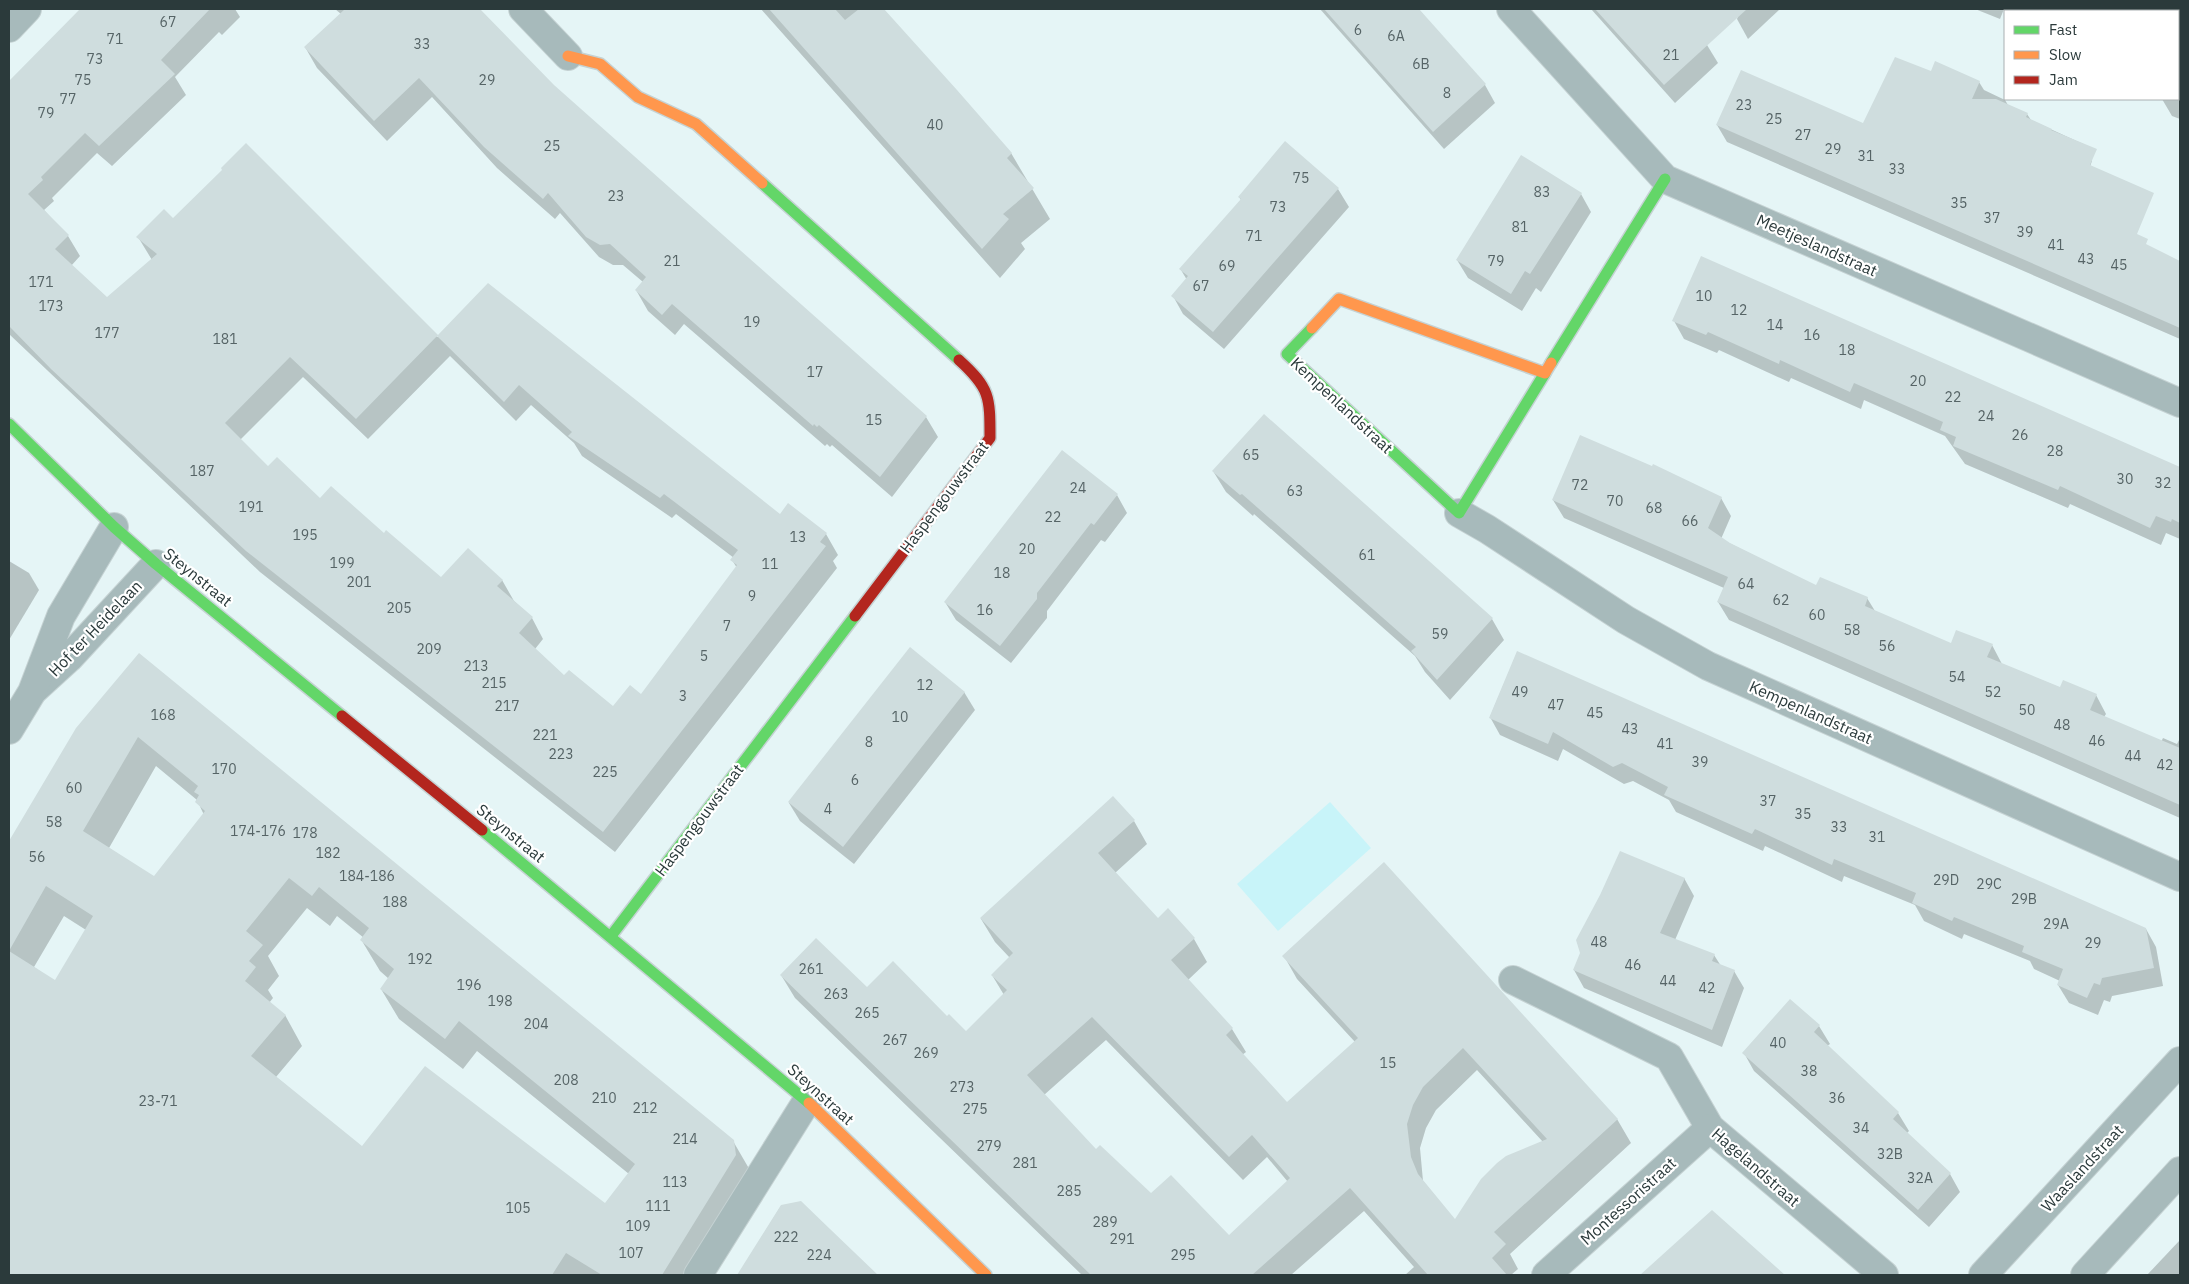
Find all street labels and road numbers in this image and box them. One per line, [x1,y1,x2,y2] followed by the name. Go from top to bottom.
[1754,209,1880,281] street label: Meetjeslandstraat
[1287,352,1397,458] street label: Kempenlandstraat
[895,437,993,557] street label: Haspengouwstraat
[160,543,236,611] street label: Steynstraat
[44,576,146,680] street label: Hof ter Heidelaan
[1746,676,1876,748] street label: Kempenlandstraat
[650,760,748,880] street label: Haspengouwstraat
[473,799,549,867] street label: Steynstraat
[784,1059,858,1129] street label: Steynstraat
[2036,1120,2128,1216] street label: Waaslandstraat
[1708,1123,1804,1211] street label: Hagelandstraat
[1576,1153,1680,1249] street label: Montessoristraat

